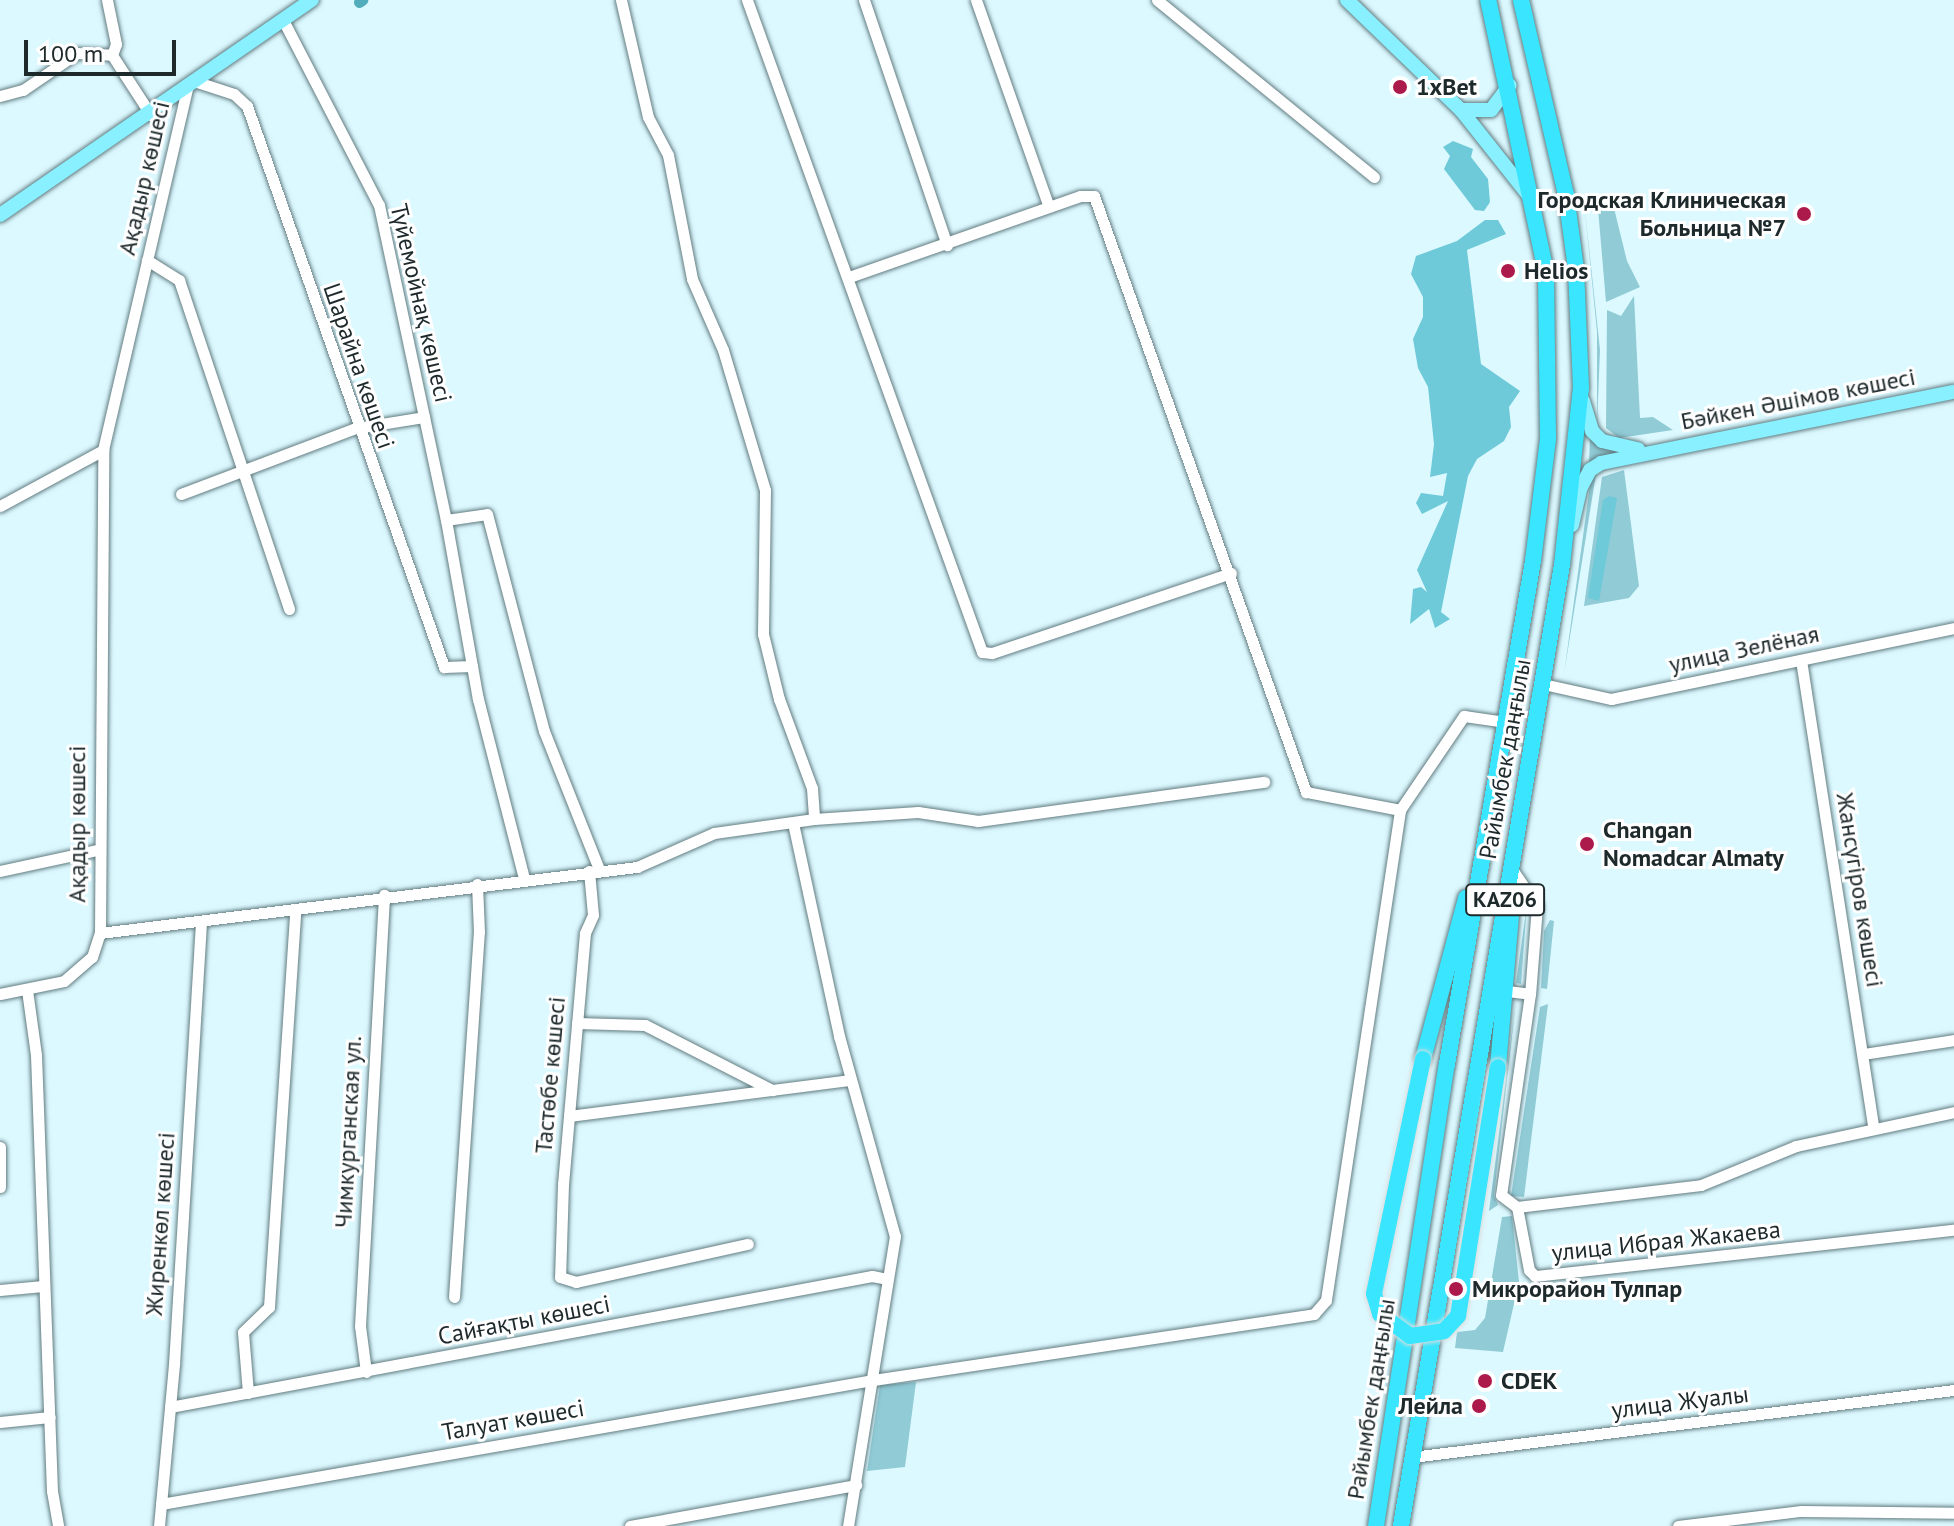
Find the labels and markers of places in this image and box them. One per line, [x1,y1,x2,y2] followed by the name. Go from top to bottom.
[1416,73,1477,101] place label: 1xBet
[1391,78,1409,96] marker: 1xBet
[1538,186,1786,242] place label: Городская Клиническая Больница №7
[1793,203,1815,225] marker: Городская Клиническая Больница №7
[1524,257,1588,285] place label: Helios
[1499,262,1517,280] marker: Helios
[1603,816,1785,872] place label: Changan Nomadcar Almaty
[1578,835,1596,853] marker: Changan Nomadcar Almaty
[1472,1275,1683,1303] place label: Микрорайон Тулпар
[1447,1280,1465,1298] marker: Микрорайон Тулпар
[1501,1367,1557,1395] place label: CDEK
[1476,1372,1494,1390] marker: CDEK
[1399,1392,1463,1420] place label: Лейла
[1470,1397,1488,1415] marker: Лейла

